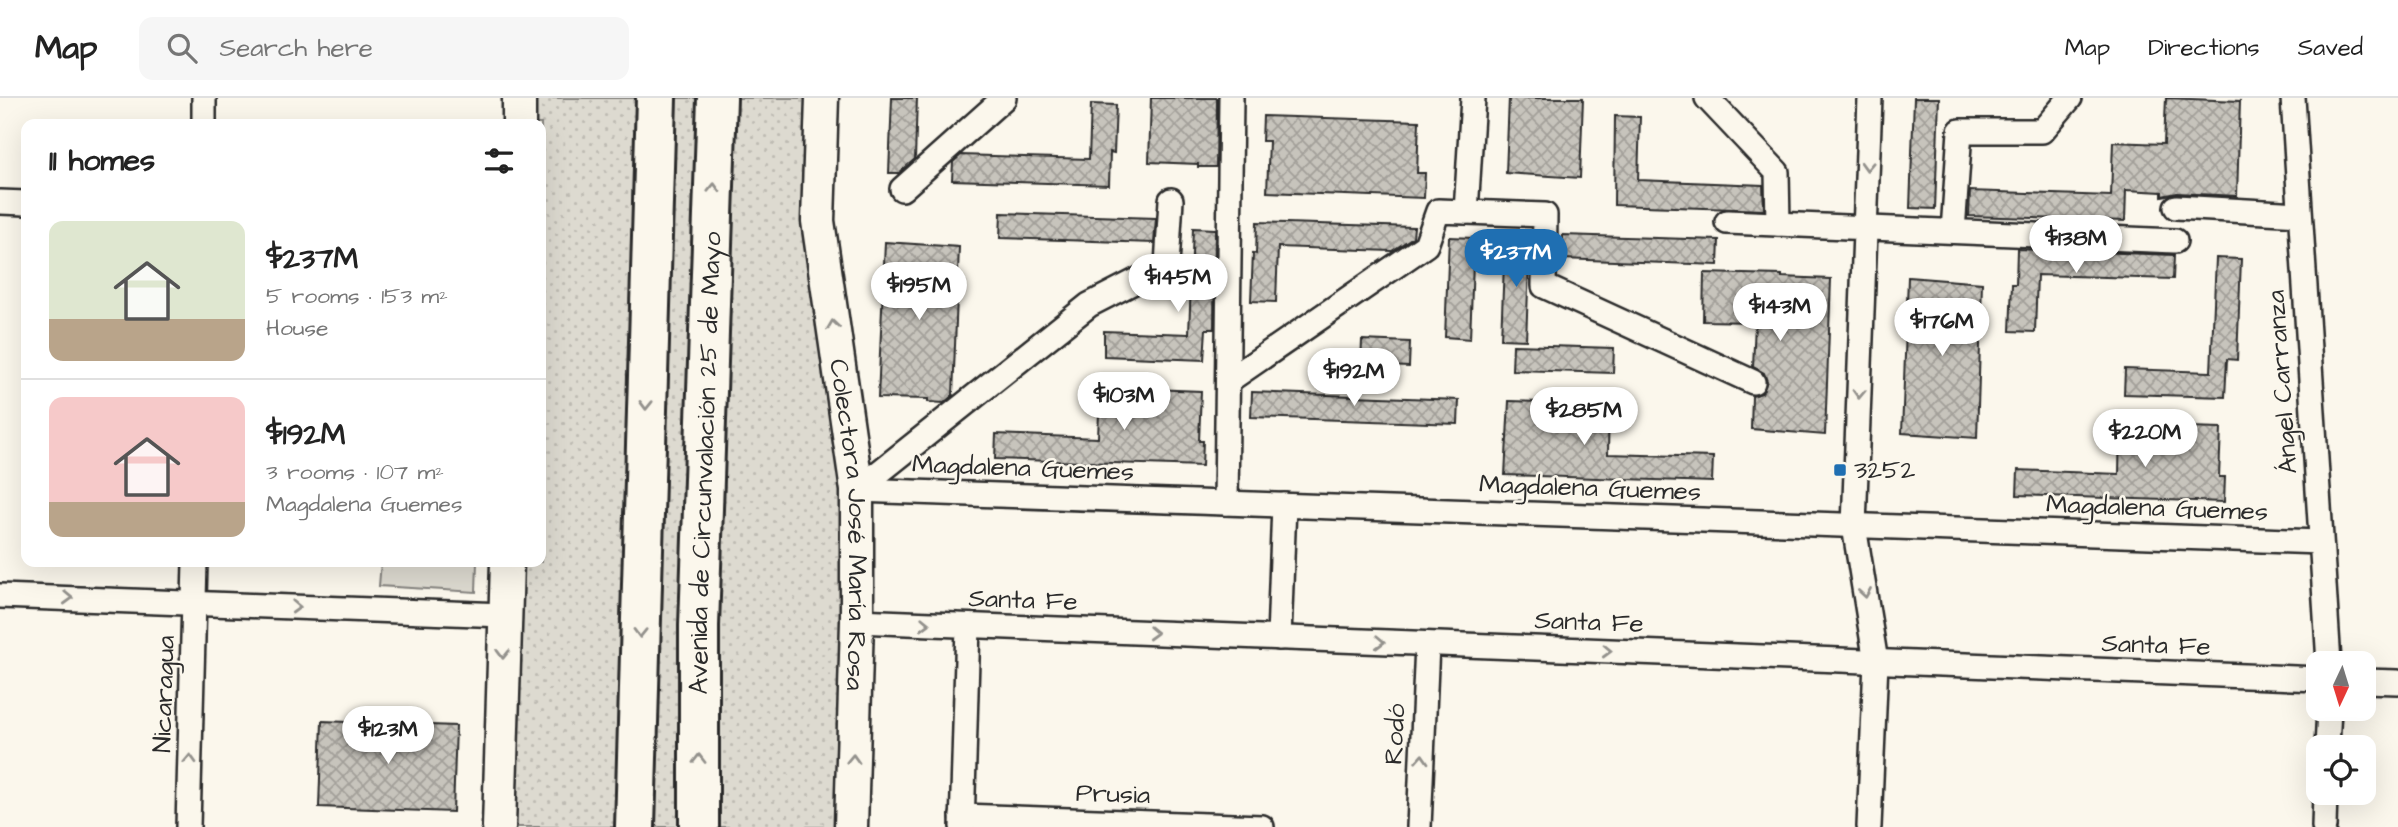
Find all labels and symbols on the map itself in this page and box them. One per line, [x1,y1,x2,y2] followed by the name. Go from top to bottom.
[1860,161,1875,172] one-way arrow
[706,183,721,194] one-way arrow
[2027,216,2125,275] pin: $138M
[1467,230,1565,289] pin: $237M
[681,231,732,695] street label: Avenida de Circunvalación 25 de Mayo
[1129,254,1227,314] pin: $145M
[870,262,968,322] pin: $195M
[1731,284,1829,343] pin: $143M
[2258,289,2308,475] street label: Ángel Carranza
[1893,299,1991,358] pin: $176M
[826,319,841,331] one-way arrow
[1305,348,1403,408] pin: $192M
[820,356,875,691] street label: Colectora José María Rosa
[1075,372,1173,432] pin: $103M
[1535,388,1633,447] pin: $285M
[1851,389,1867,399] one-way arrow
[638,401,654,411] one-way arrow
[2096,410,2194,469] pin: $220M
[911,446,1135,492] street label: Magdalena Guemes
[1854,452,1916,488] place label: 3252
[1832,462,1848,478] marker: 3252
[1478,466,1702,512] street label: Magdalena Guemes
[2045,486,2269,532] street label: Magdalena Guemes
[968,580,1078,620] street label: Santa Fe
[1857,587,1872,599] one-way arrow
[63,591,74,606] one-way arrow
[290,599,301,614] one-way arrow
[1534,602,1644,642] street label: Santa Fe
[920,617,931,632] one-way arrow
[2101,625,2211,665] street label: Santa Fe
[1148,626,1159,641] one-way arrow
[632,628,648,638] one-way arrow
[144,635,186,753] street label: Nicaragua
[1375,635,1386,650] one-way arrow
[1602,644,1613,659] one-way arrow
[496,649,511,660] one-way arrow
[2306,651,2376,721] north arrow
[1375,702,1415,765] street label: Rodó
[339,706,437,766] pin: $123M
[183,753,198,764] one-way arrow
[691,753,707,764] one-way arrow
[846,753,861,764] one-way arrow
[1414,753,1429,764] one-way arrow
[1075,775,1151,813] street label: Prusia

